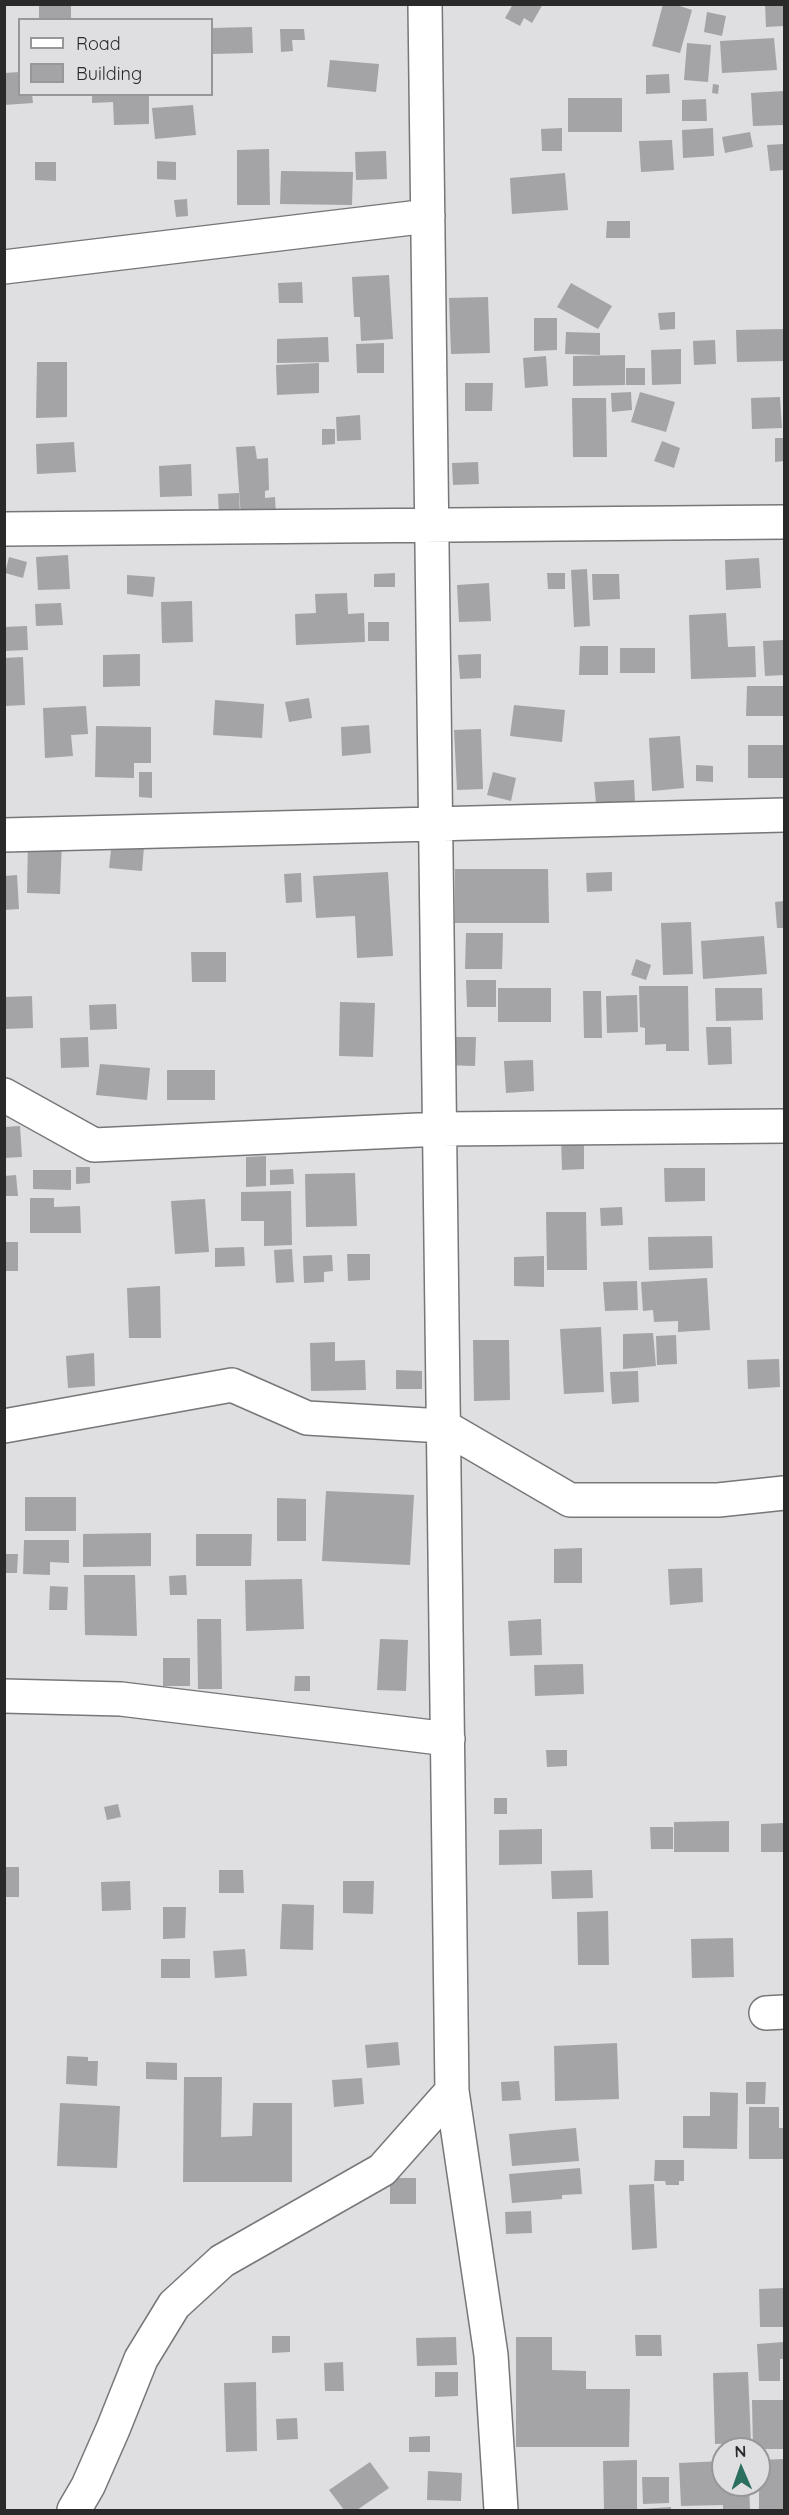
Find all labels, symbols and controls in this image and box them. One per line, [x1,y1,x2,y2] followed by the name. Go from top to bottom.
[18,18,213,96] legend
[76,32,121,55] text: Road
[76,62,142,85] text: Building
[711,2437,771,2497] north arrow
[734,2441,747,2461] text: N

